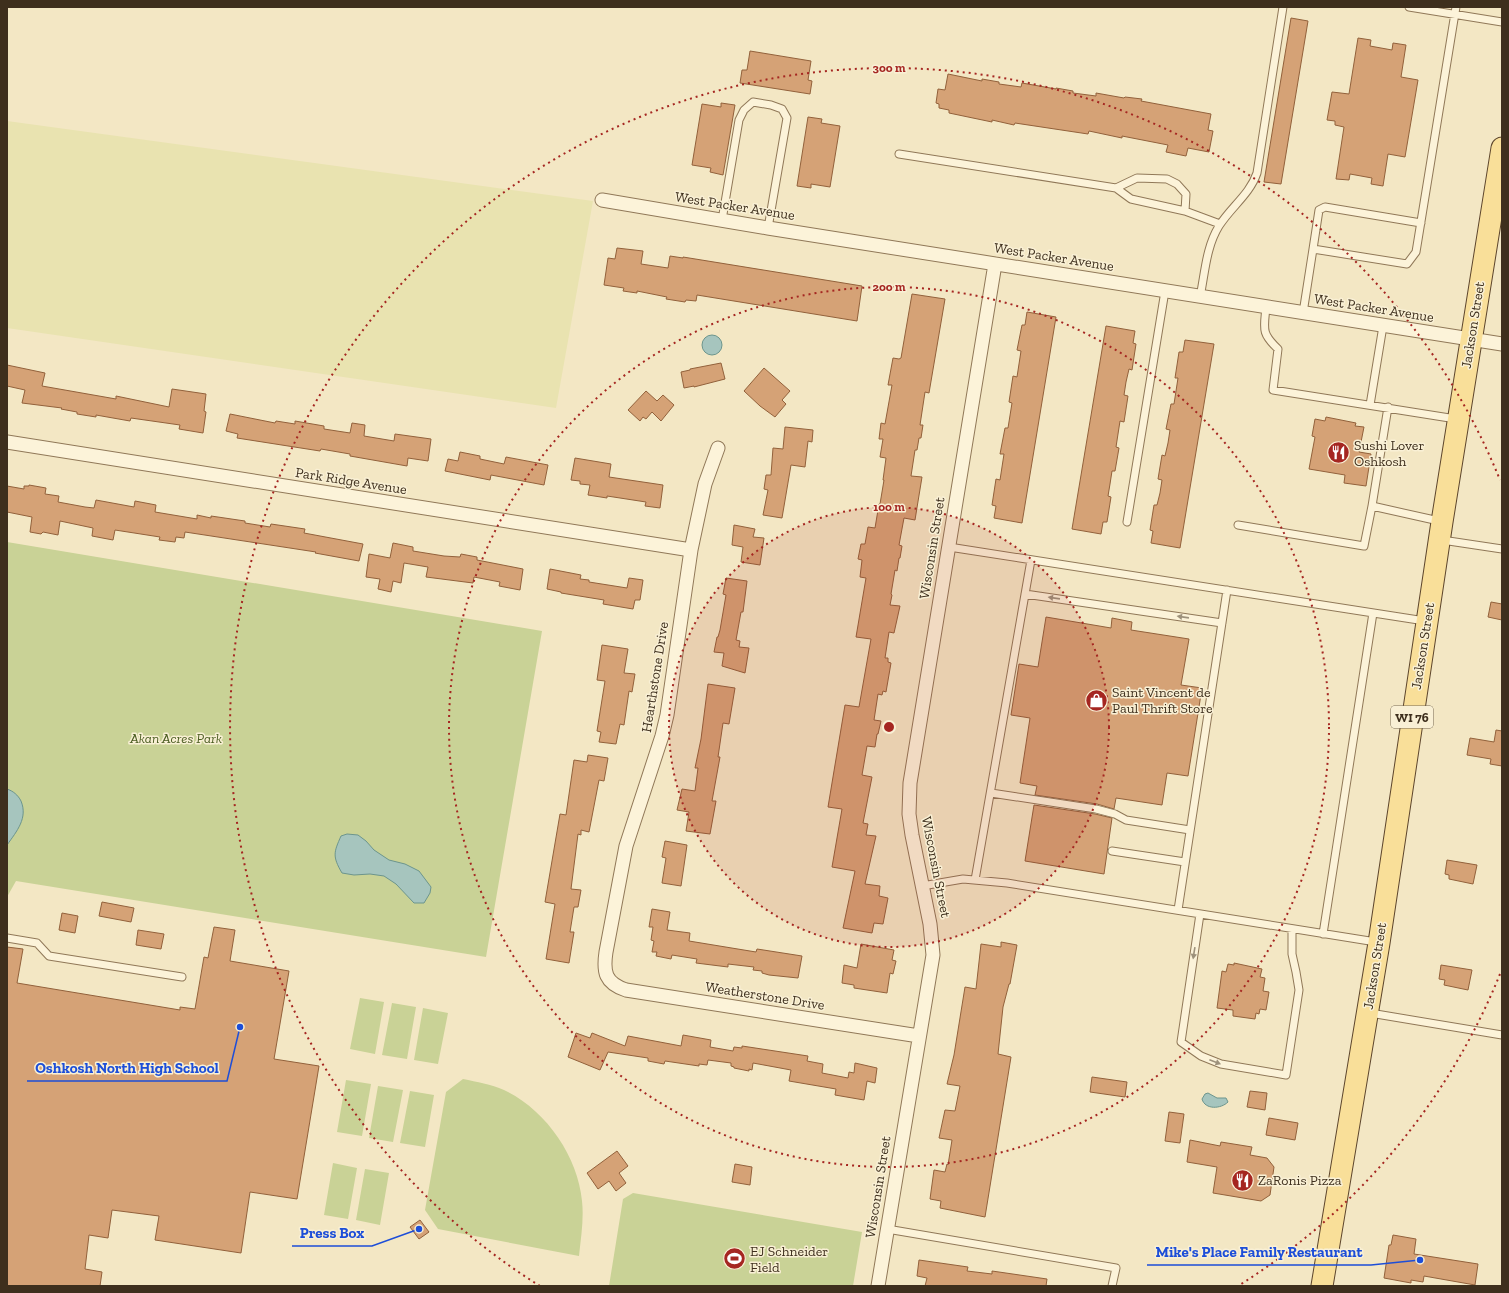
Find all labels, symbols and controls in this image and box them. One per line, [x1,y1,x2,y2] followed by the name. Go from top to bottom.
[873,61,906,75] text: 300 m
[674,188,797,224] street label: West Packer Avenue
[993,239,1116,275] street label: West Packer Avenue
[1458,279,1488,370] street label: Jackson Street
[872,280,906,294] text: 200 m
[1313,290,1436,326] street label: West Packer Avenue
[1354,437,1424,470] place label: Sushi Lover Oshkosh
[1326,440,1352,466] restaurant icon: Sushi Lover Oshkosh
[294,464,408,498] street label: Park Ridge Avenue
[916,495,949,600] street label: Wisconsin Street
[873,500,905,514] text: 100 m
[1048,595,1060,601] one-way arrow
[1408,600,1438,691] street label: Jackson Street
[1177,614,1189,620] one-way arrow
[638,620,672,734] street label: Hearthstone Drive
[1112,684,1213,717] place label: Saint Vincent de Paul Thrift Store
[1083,687,1109,713] shop icon: Saint Vincent de Paul Thrift Store
[1391,706,1433,728] road number: WI 76
[882,720,896,734] centre of rings
[129,730,222,747] park label: Akan Acres Park
[918,815,954,920] street label: Wisconsin Street
[1360,920,1390,1011] street label: Jackson Street
[1191,947,1197,959] one-way arrow
[704,978,826,1014] street label: Weatherstone Drive
[27,1054,227,1081] callout: Oshkosh North High School
[35,1059,219,1077] text: Oshkosh North High School
[1209,1059,1221,1065] one-way arrow
[862,1134,895,1239] street label: Wisconsin Street
[1230,1167,1256,1193] restaurant icon: ZaRonis Pizza
[1258,1172,1342,1189] place label: ZaRonis Pizza
[292,1219,372,1246] callout: Press Box
[300,1224,364,1242] text: Press Box
[1147,1238,1371,1265] callout: Mike's Place Family Restaurant
[750,1243,828,1276] place label: EJ Schneider Field
[1155,1243,1364,1261] text: Mike's Place Family Restaurant
[722,1246,748,1272] sports icon: EJ Schneider Field

